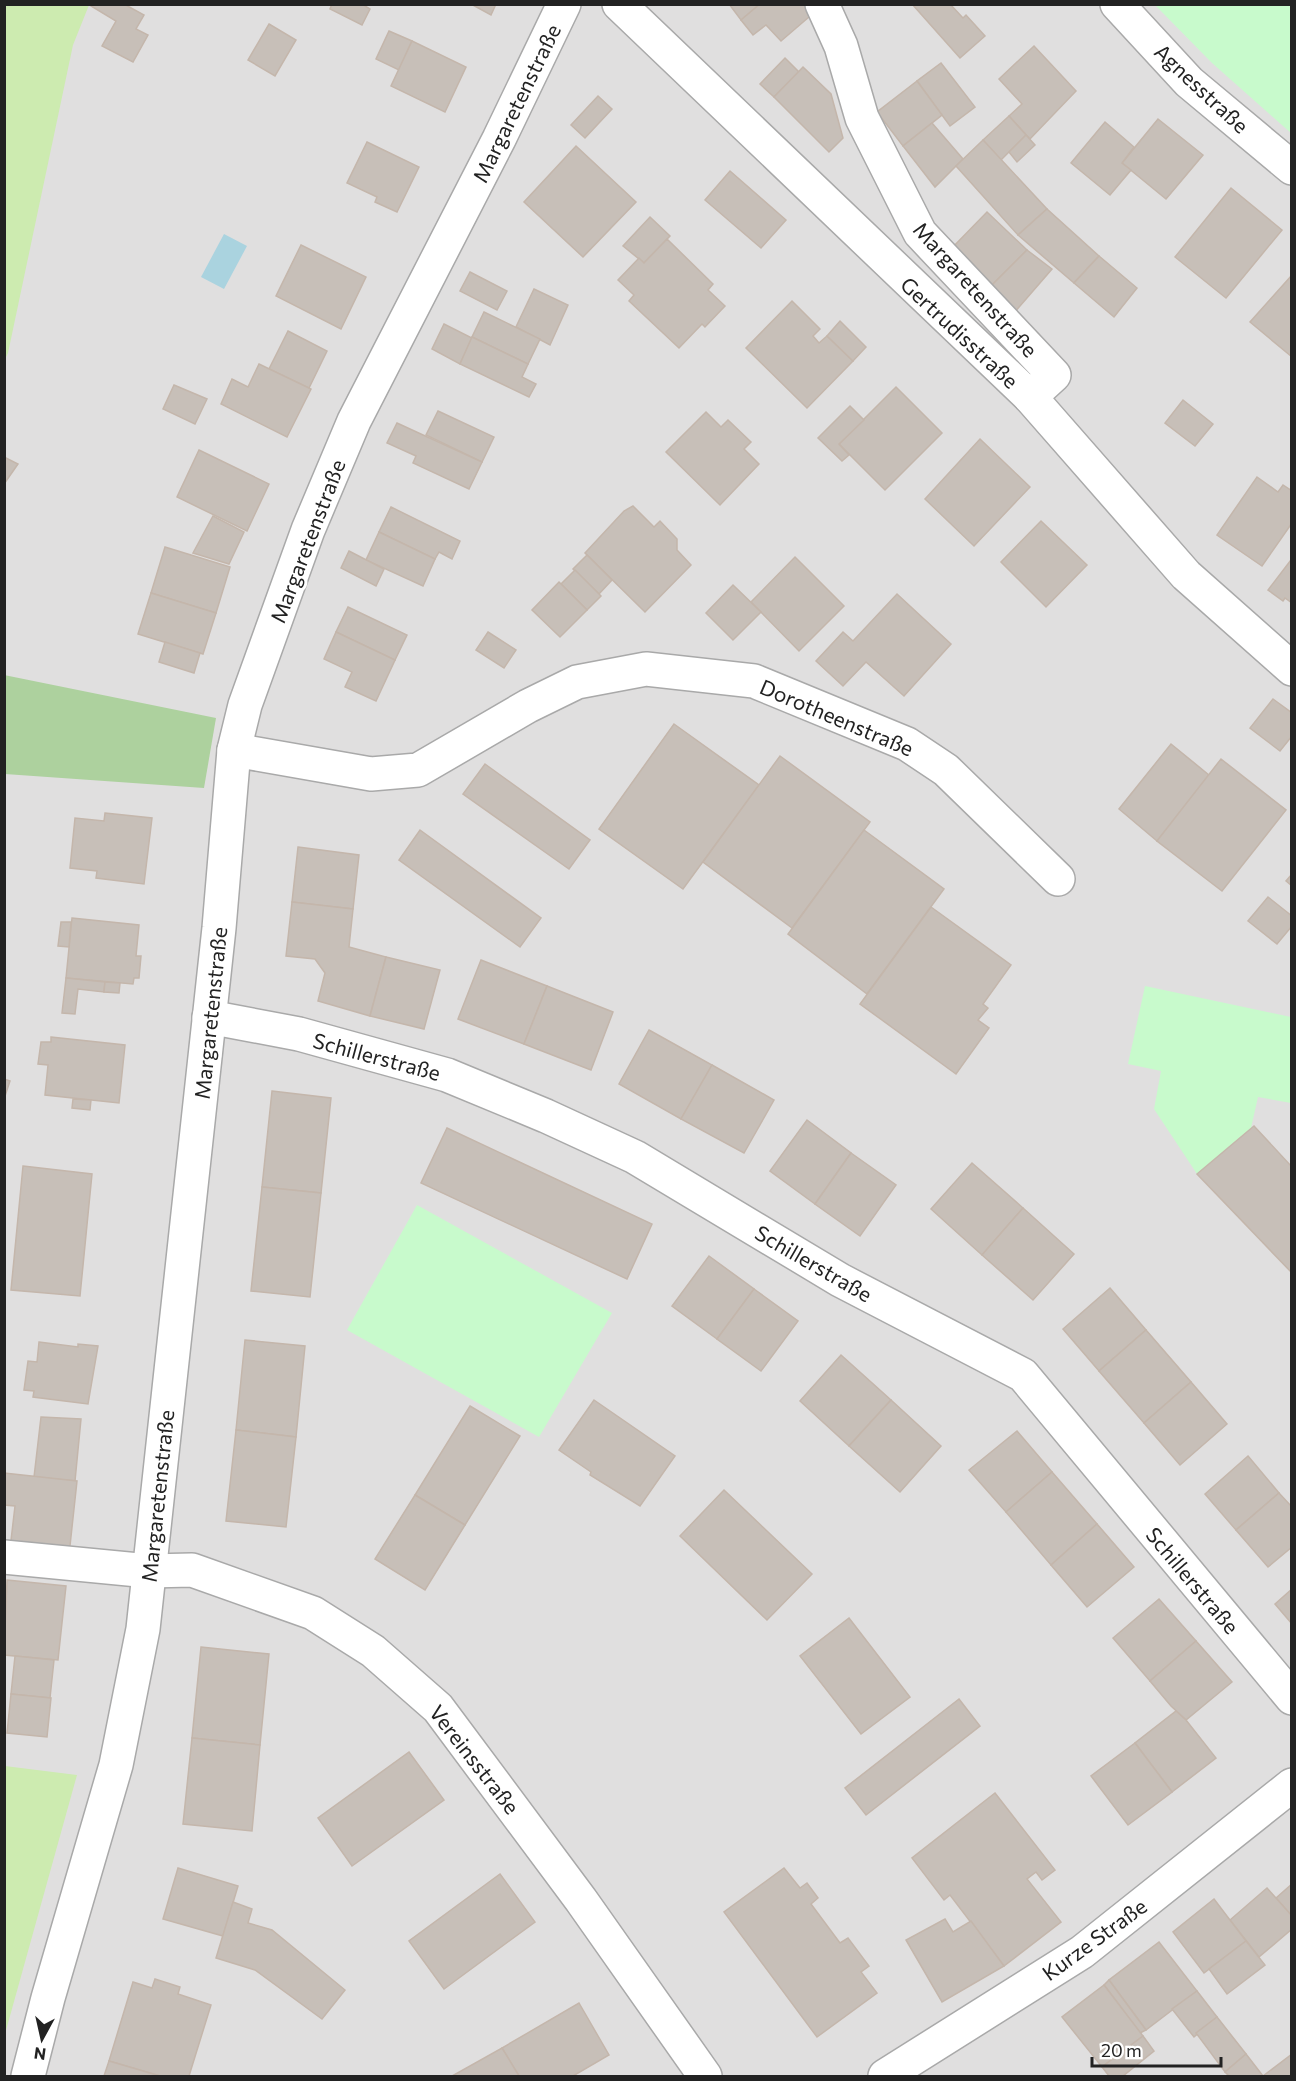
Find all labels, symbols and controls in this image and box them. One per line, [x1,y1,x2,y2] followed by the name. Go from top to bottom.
[467,20,565,186] street label: Margaretenstraße
[1150,38,1254,138] street label: Agnesstraße
[909,216,1043,362] street label: Margaretenstraße
[896,271,1024,393] street label: Gertrudisstraße
[264,456,350,626] street label: Margaretenstraße
[756,673,918,761] street label: Dorotheenstraße
[189,926,231,1100] street label: Margaretenstraße
[311,1027,443,1085] street label: Schillerstraße
[751,1219,877,1307] street label: Schillerstraße
[136,1409,178,1583] street label: Margaretenstraße
[1141,1522,1245,1638] street label: Schillerstraße
[425,1700,525,1818] street label: Vereinsstraße
[1037,1893,1151,1985] street label: Kurze Straße
[12,2009,72,2069] north arrow
[1092,2030,1221,2068] scale bar
[1101,2039,1142,2061] text: 20 m
[33,2044,47,2065] text: N

